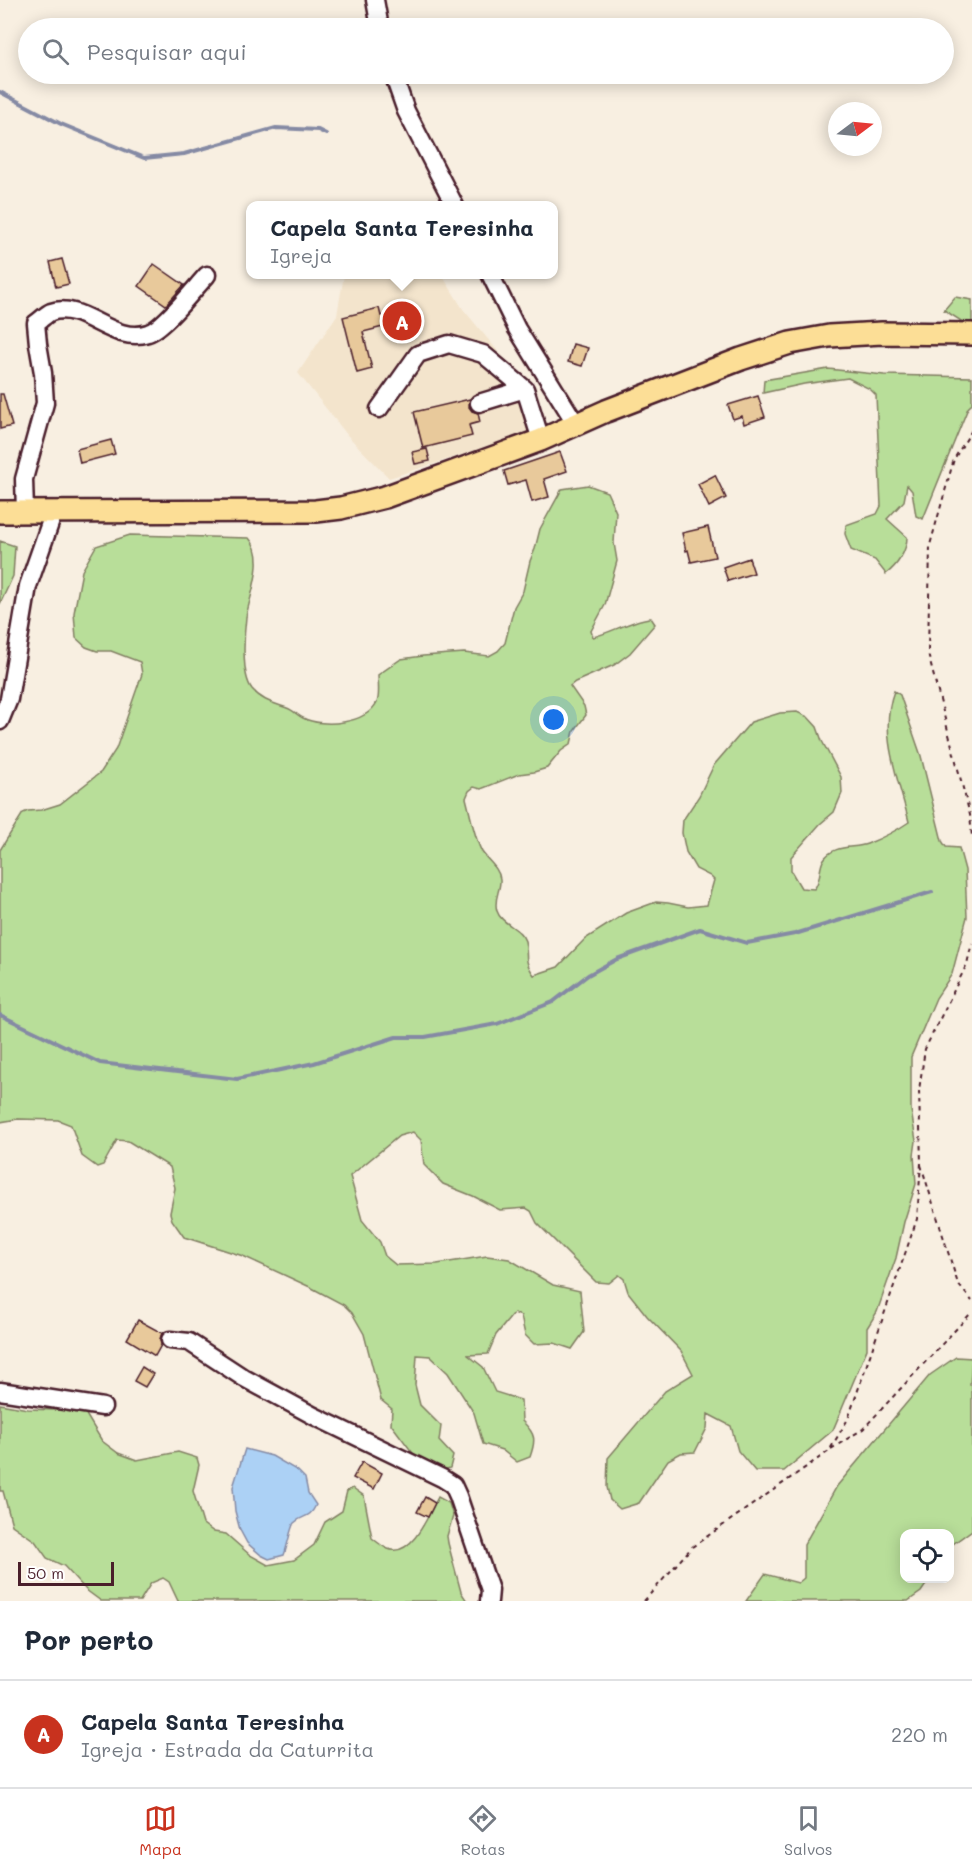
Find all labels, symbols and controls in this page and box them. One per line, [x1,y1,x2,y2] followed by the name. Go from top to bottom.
[18,18,954,84] search box
[39,35,72,68] icon: search
[87,37,247,66] text: Pesquisar aqui
[828,102,882,156] north arrow
[246,201,558,279] popup
[270,213,534,242] text: Capela Santa Teresinha
[270,242,332,268] text: Igreja
[382,298,422,344] pin: A
[539,705,568,734] your location
[900,1529,954,1583] map controls
[900,1529,954,1583] button: locate
[18,1559,114,1586] scale bar
[27,1562,64,1583] text: 50 m
[24,1623,153,1657] text: Por perto
[81,1707,344,1736] text: Capela Santa Teresinha
[37,1721,50,1747] text: A
[891,1721,948,1747] text: 220 m
[81,1736,374,1762] text: Igreja · Estrada da Caturrita
[139,1802,182,1859] tab: Mapa
[461,1802,505,1859] tab: Rotas
[784,1802,833,1859] tab: Salvos

